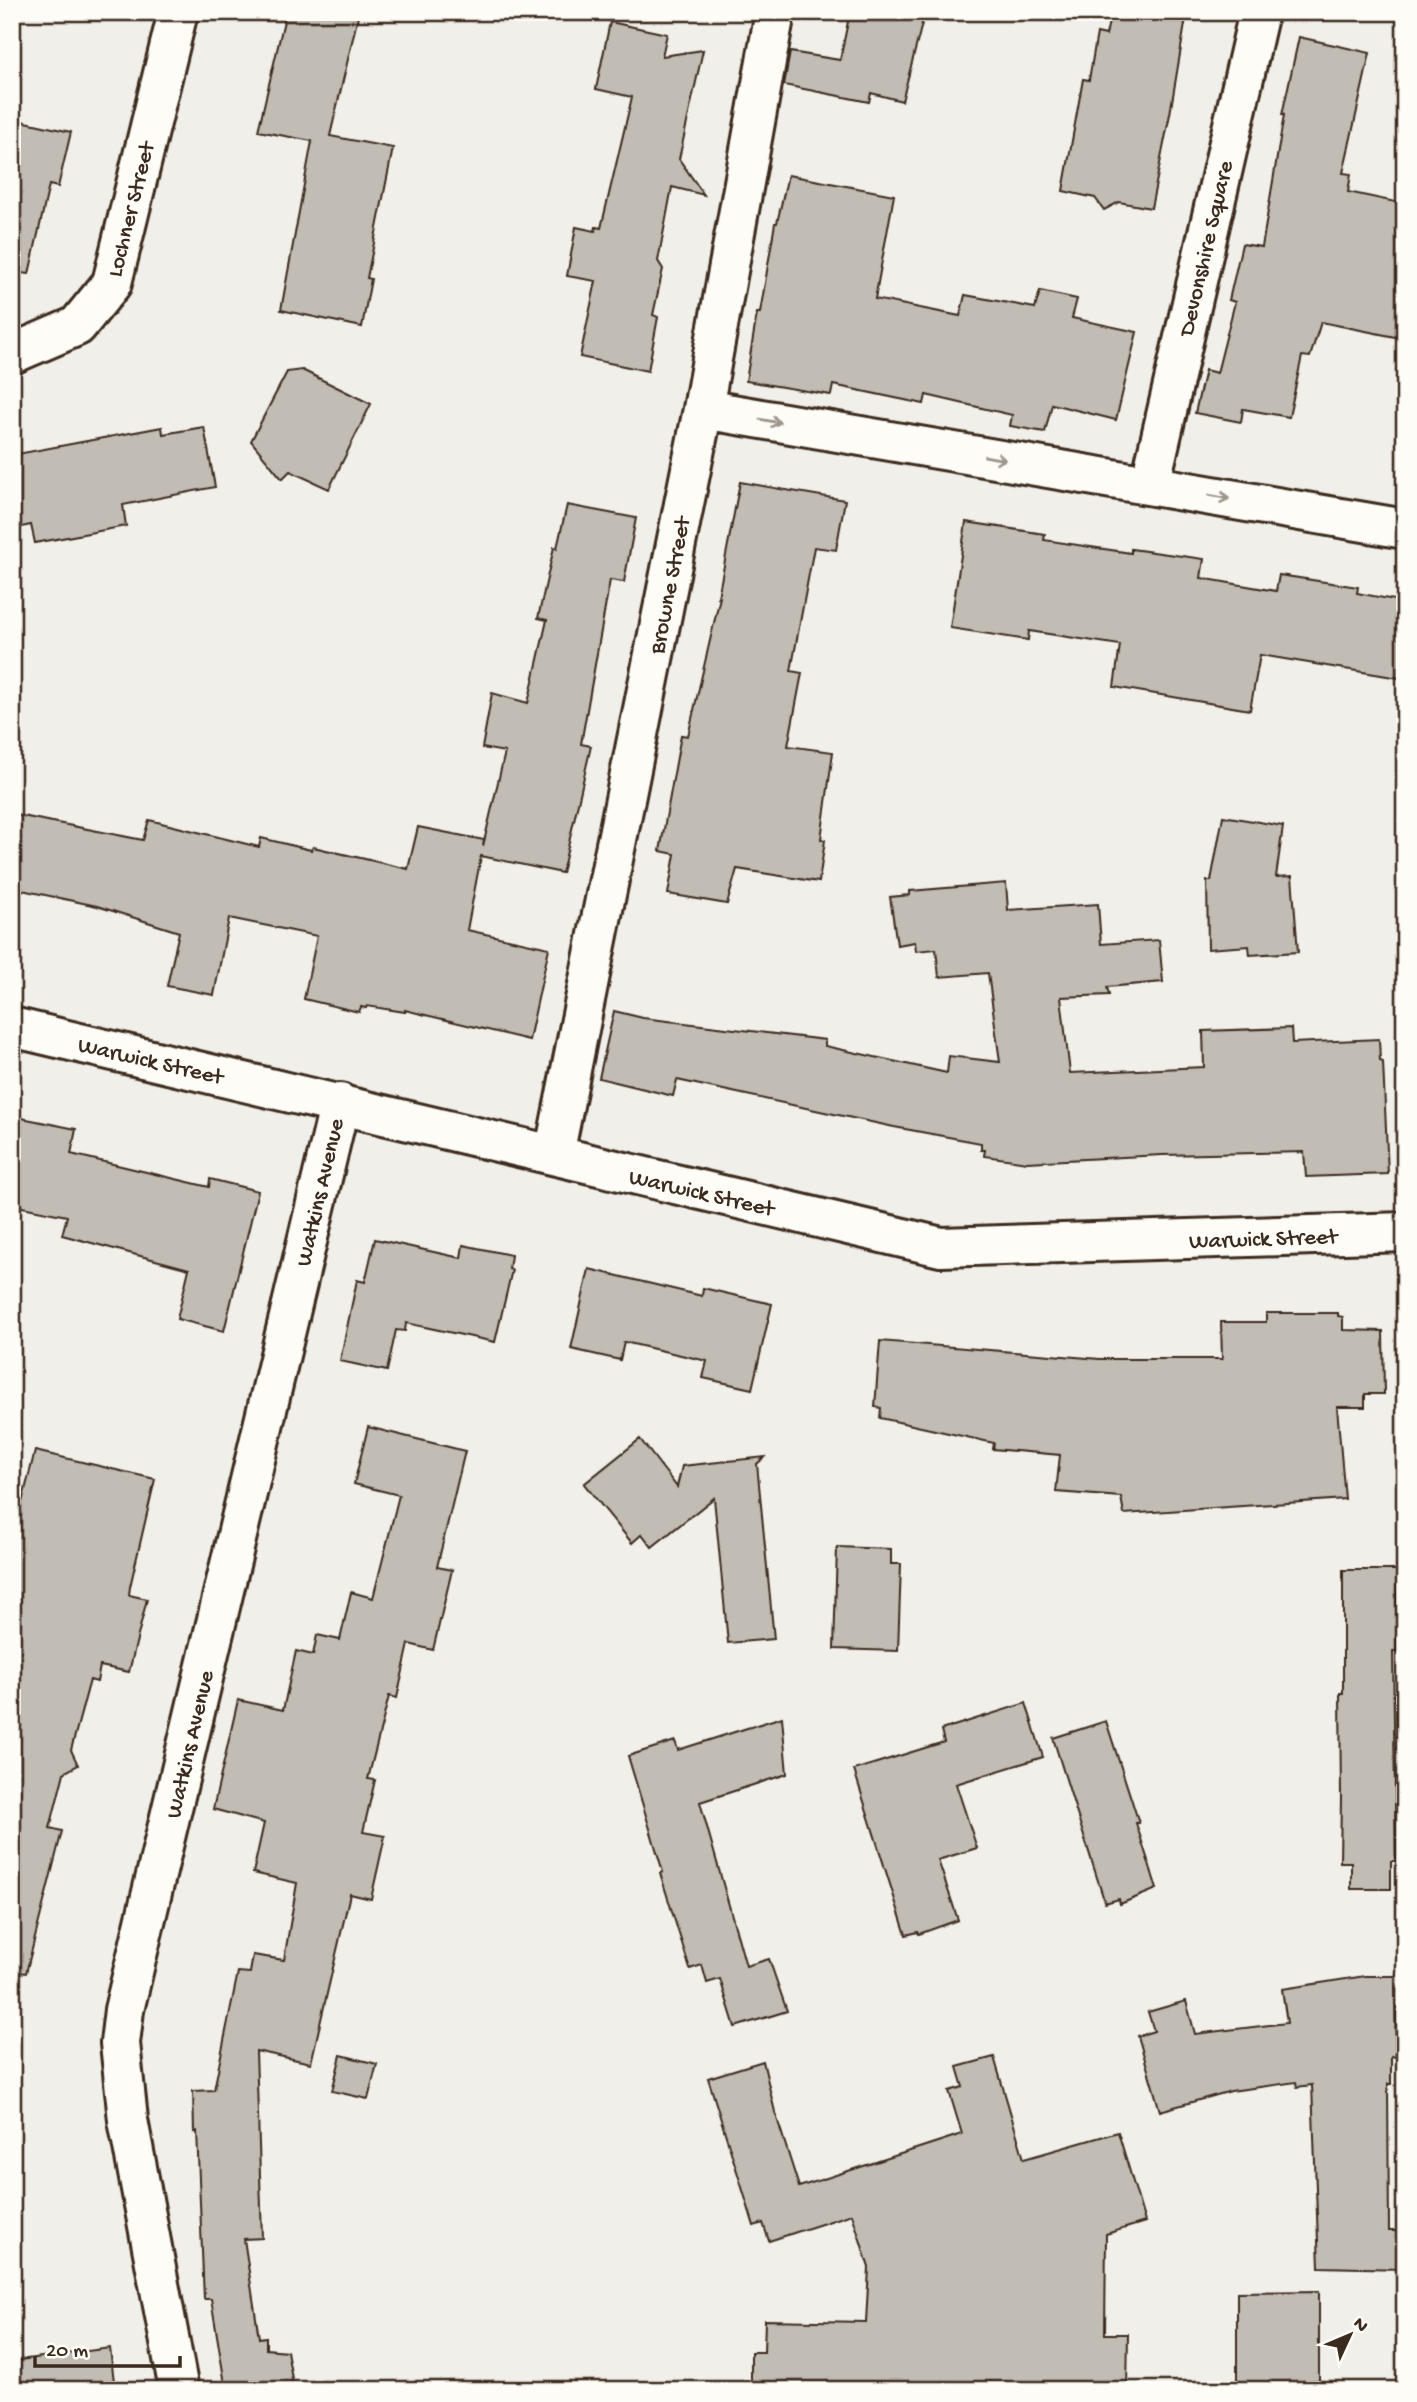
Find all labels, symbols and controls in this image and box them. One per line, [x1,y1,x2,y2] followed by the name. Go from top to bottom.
[103,138,163,280] street label: Lochner Street
[1174,157,1241,341] street label: Devonshire Square
[758,415,781,428] one-way arrow
[983,452,1006,465] one-way arrow
[1207,491,1230,504] one-way arrow
[645,513,698,658] street label: Browne Street
[75,1033,227,1093] street label: Warwick Street
[291,1115,352,1269] street label: Watkins Avenue
[626,1165,778,1225] street label: Warwick Street
[1189,1224,1339,1257] street label: Warwick Street
[161,1667,222,1821] street label: Watkins Avenue
[1316,2300,1386,2370] north arrow
[1347,2313,1372,2338] text: N
[35,2325,180,2369] scale bar
[46,2340,88,2365] text: 20 m

